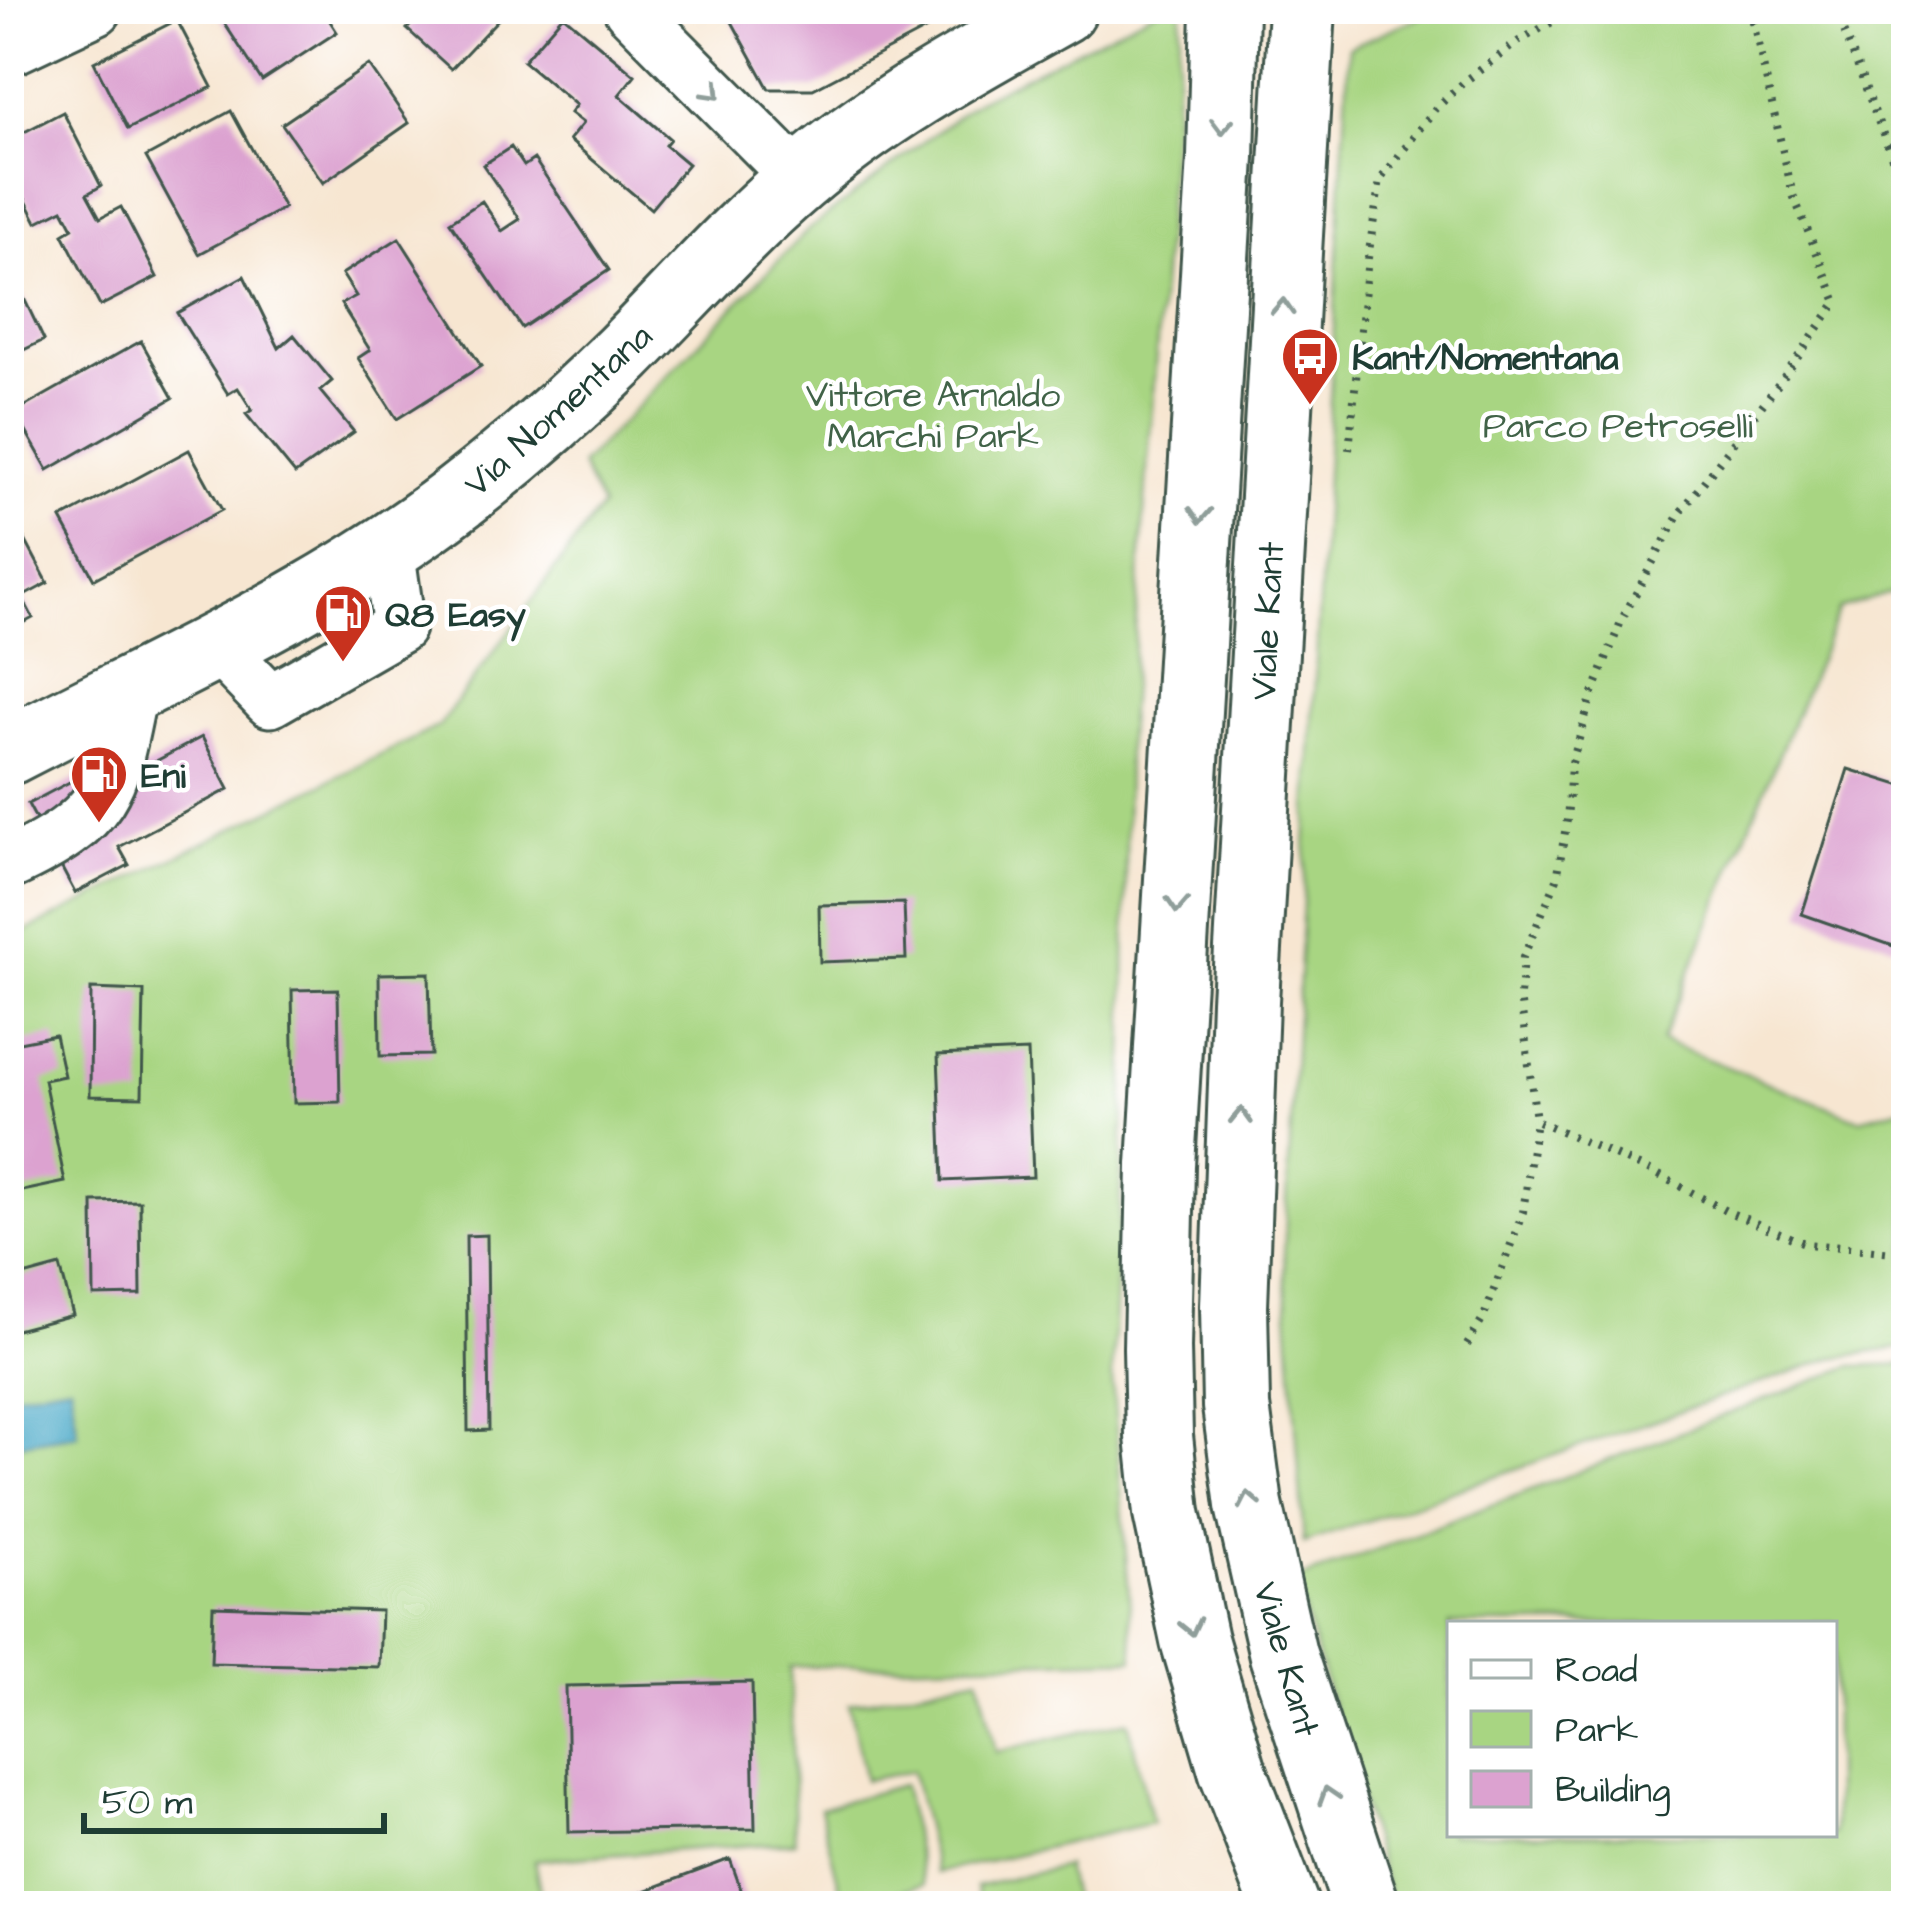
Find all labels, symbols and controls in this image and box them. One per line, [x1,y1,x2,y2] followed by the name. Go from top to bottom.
[698,78,720,100] one-way arrow
[1210,117,1236,136] one-way arrow
[1270,297,1296,316] one-way arrow
[453,312,664,510] street label: Via Nomentana
[1279,325,1341,407] bus stop icon: Kant/Nomentana
[1352,333,1619,384] place label: Kant/Nomentana
[806,370,1060,462] park label: Vittore Arnaldo Marchi Park
[1483,401,1753,452] park label: Parco Petroselli
[1187,506,1213,525] one-way arrow
[1239,540,1298,702] street label: Viale Kant
[312,582,374,664] fuel station icon: Q8 Easy
[385,590,526,642] place label: Q8 Easy
[68,743,130,825] fuel station icon: Eni
[141,751,186,802] place label: Eni
[1164,896,1190,915] one-way arrow
[1228,1106,1254,1125] one-way arrow
[1237,1490,1263,1510] one-way arrow
[1239,1576,1332,1743] street label: Viale Kant
[1177,1617,1202,1637] one-way arrow
[1447,1621,1837,1837] legend
[1555,1645,1638,1696] text: Road
[1555,1705,1638,1756] text: Park
[84,1759,384,1833] scale bar
[1555,1765,1670,1817] text: Building
[102,1777,193,1828] text: 50 m
[1318,1785,1343,1806] one-way arrow

